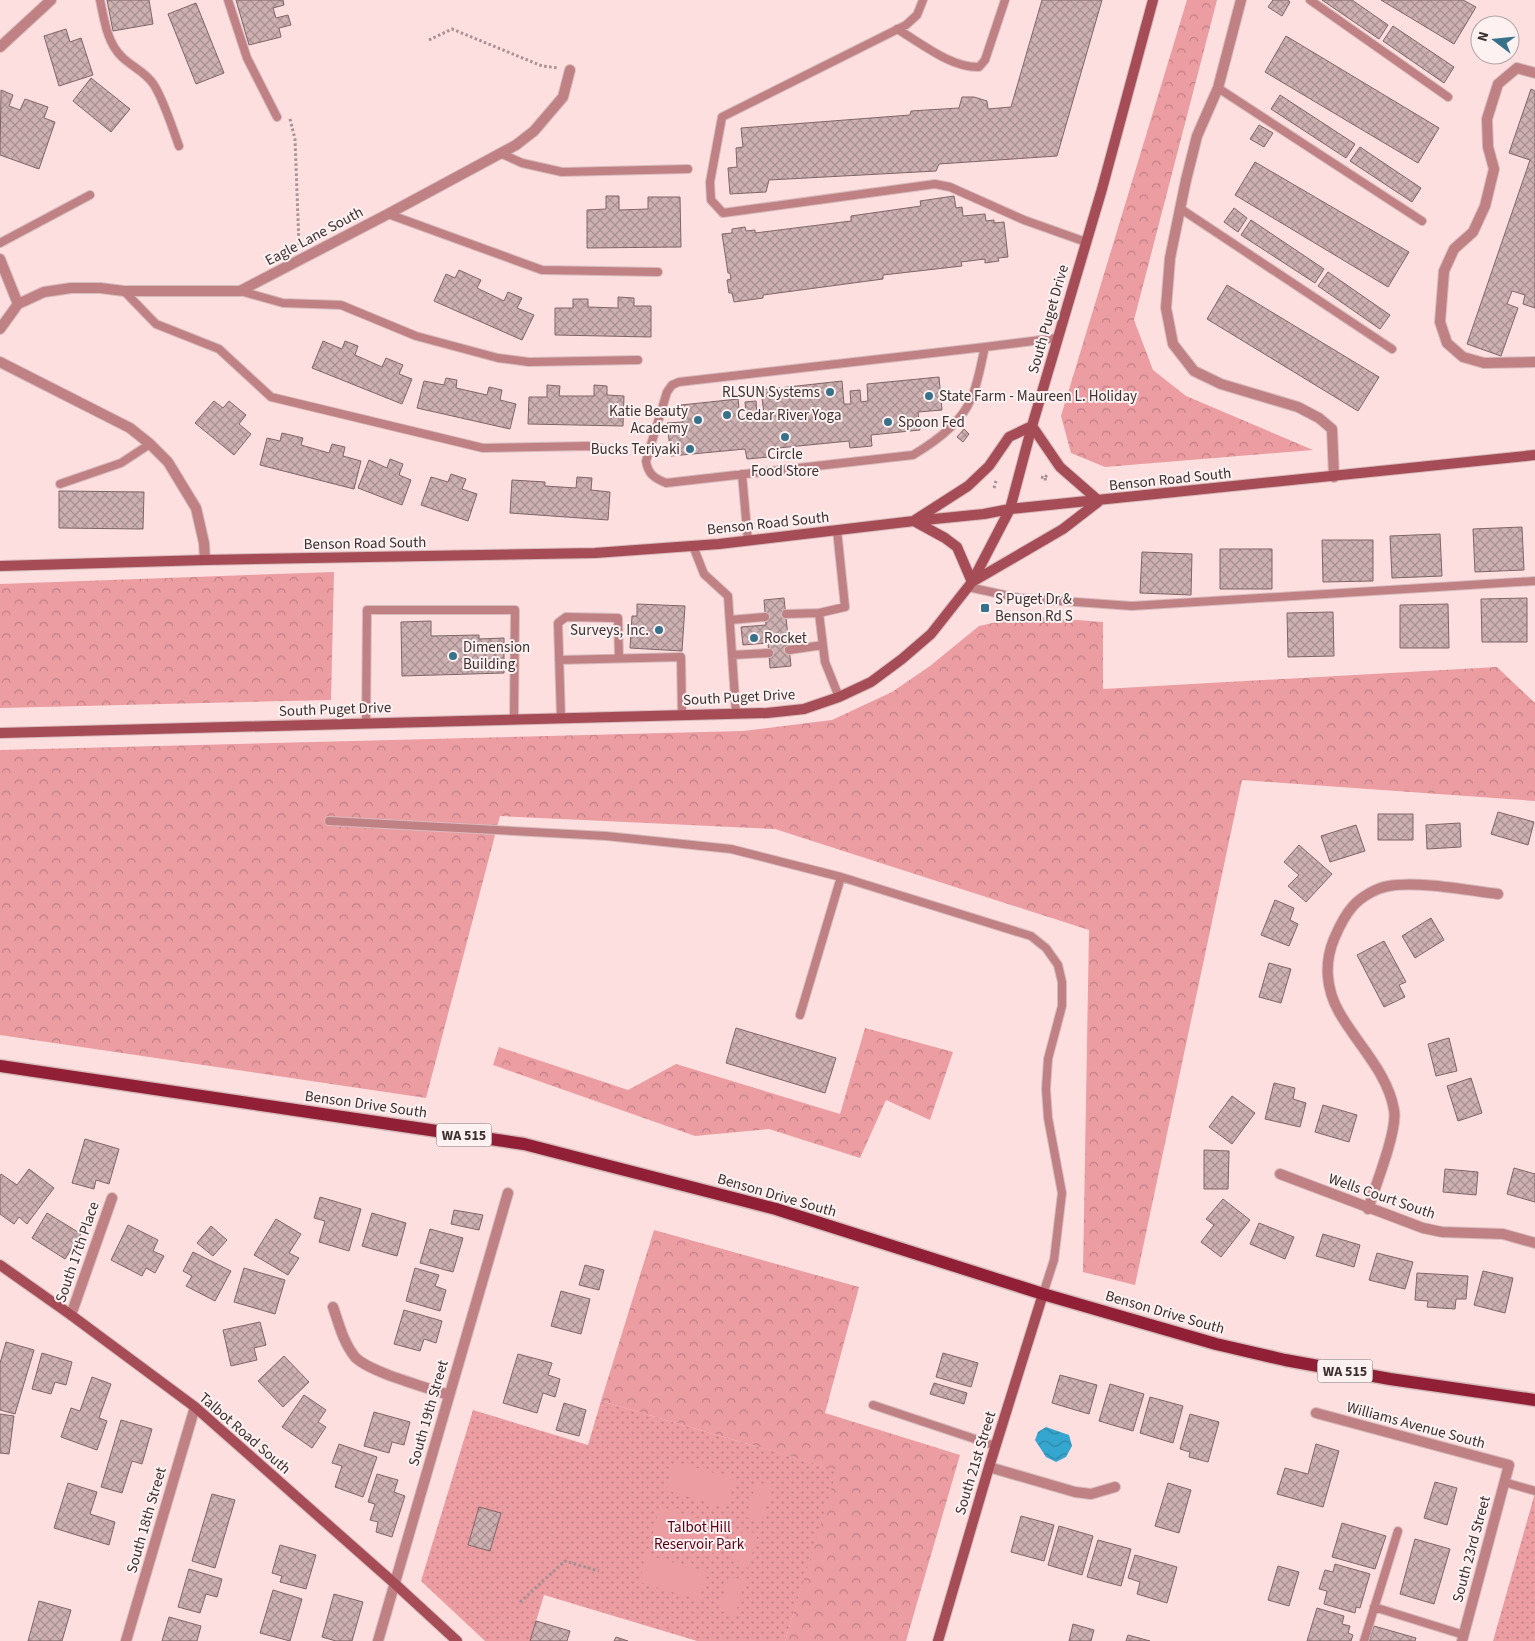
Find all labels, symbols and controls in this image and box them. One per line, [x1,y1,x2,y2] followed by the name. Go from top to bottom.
[1470,15,1520,65] north arrow
[1473,29,1494,44] text: N
[261,202,367,271] street label: Eagle Lane South
[1023,262,1074,376] street label: South Puget Drive
[722,382,820,403] place label: RLSUN Systems
[824,386,836,398] marker: RLSUN Systems
[939,386,1137,407] place label: State Farm - Maureen L. Holiday
[923,390,935,402] marker: State Farm - Maureen L. Holiday
[609,401,688,439] place label: Katie Beauty Academy
[737,405,841,426] place label: Cedar River Yoga
[721,409,733,421] marker: Cedar River Yoga
[898,412,965,433] place label: Spoon Fed
[692,414,704,426] marker: Katie Beauty Academy
[882,416,894,428] marker: Spoon Fed
[779,431,791,443] marker: Circle Food Store
[591,439,680,460] place label: Bucks Teriyaki
[684,443,696,455] marker: Bucks Teriyaki
[751,444,819,482] place label: Circle Food Store
[1108,463,1232,496] street label: Benson Road South
[706,507,830,540] street label: Benson Road South
[303,532,427,555] street label: Benson Road South
[995,589,1073,627] place label: S Puget Dr & Benson Rd S
[979,602,991,614] marker: S Puget Dr & Benson Rd S
[570,620,649,641] place label: Surveys, Inc.
[653,624,665,636] marker: Surveys, Inc.
[764,628,807,649] place label: Rocket
[748,632,760,644] marker: Rocket
[463,637,530,675] place label: Dimension Building
[447,650,459,662] marker: Dimension Building
[682,684,796,711] street label: South Puget Drive
[278,697,392,722] street label: South Puget Drive
[303,1086,428,1123] street label: Benson Drive South
[436,1124,492,1146] road number: WA 515
[715,1168,839,1223] street label: Benson Drive South
[1326,1168,1438,1225] street label: Wells Court South
[50,1199,105,1305] street label: South 17th Place
[1103,1285,1227,1340] street label: Benson Drive South
[403,1358,454,1469] street label: South 19th Street
[1318,1360,1372,1382] road number: WA 515
[194,1388,295,1479] street label: Talbot Road South
[1344,1397,1488,1454] street label: Williams Avenue South
[950,1409,1001,1517] street label: South 21st Street
[121,1465,172,1576] street label: South 18th Street
[1447,1494,1496,1605] street label: South 23rd Street
[654,1517,745,1555] park label: Talbot Hill Reservoir Park

